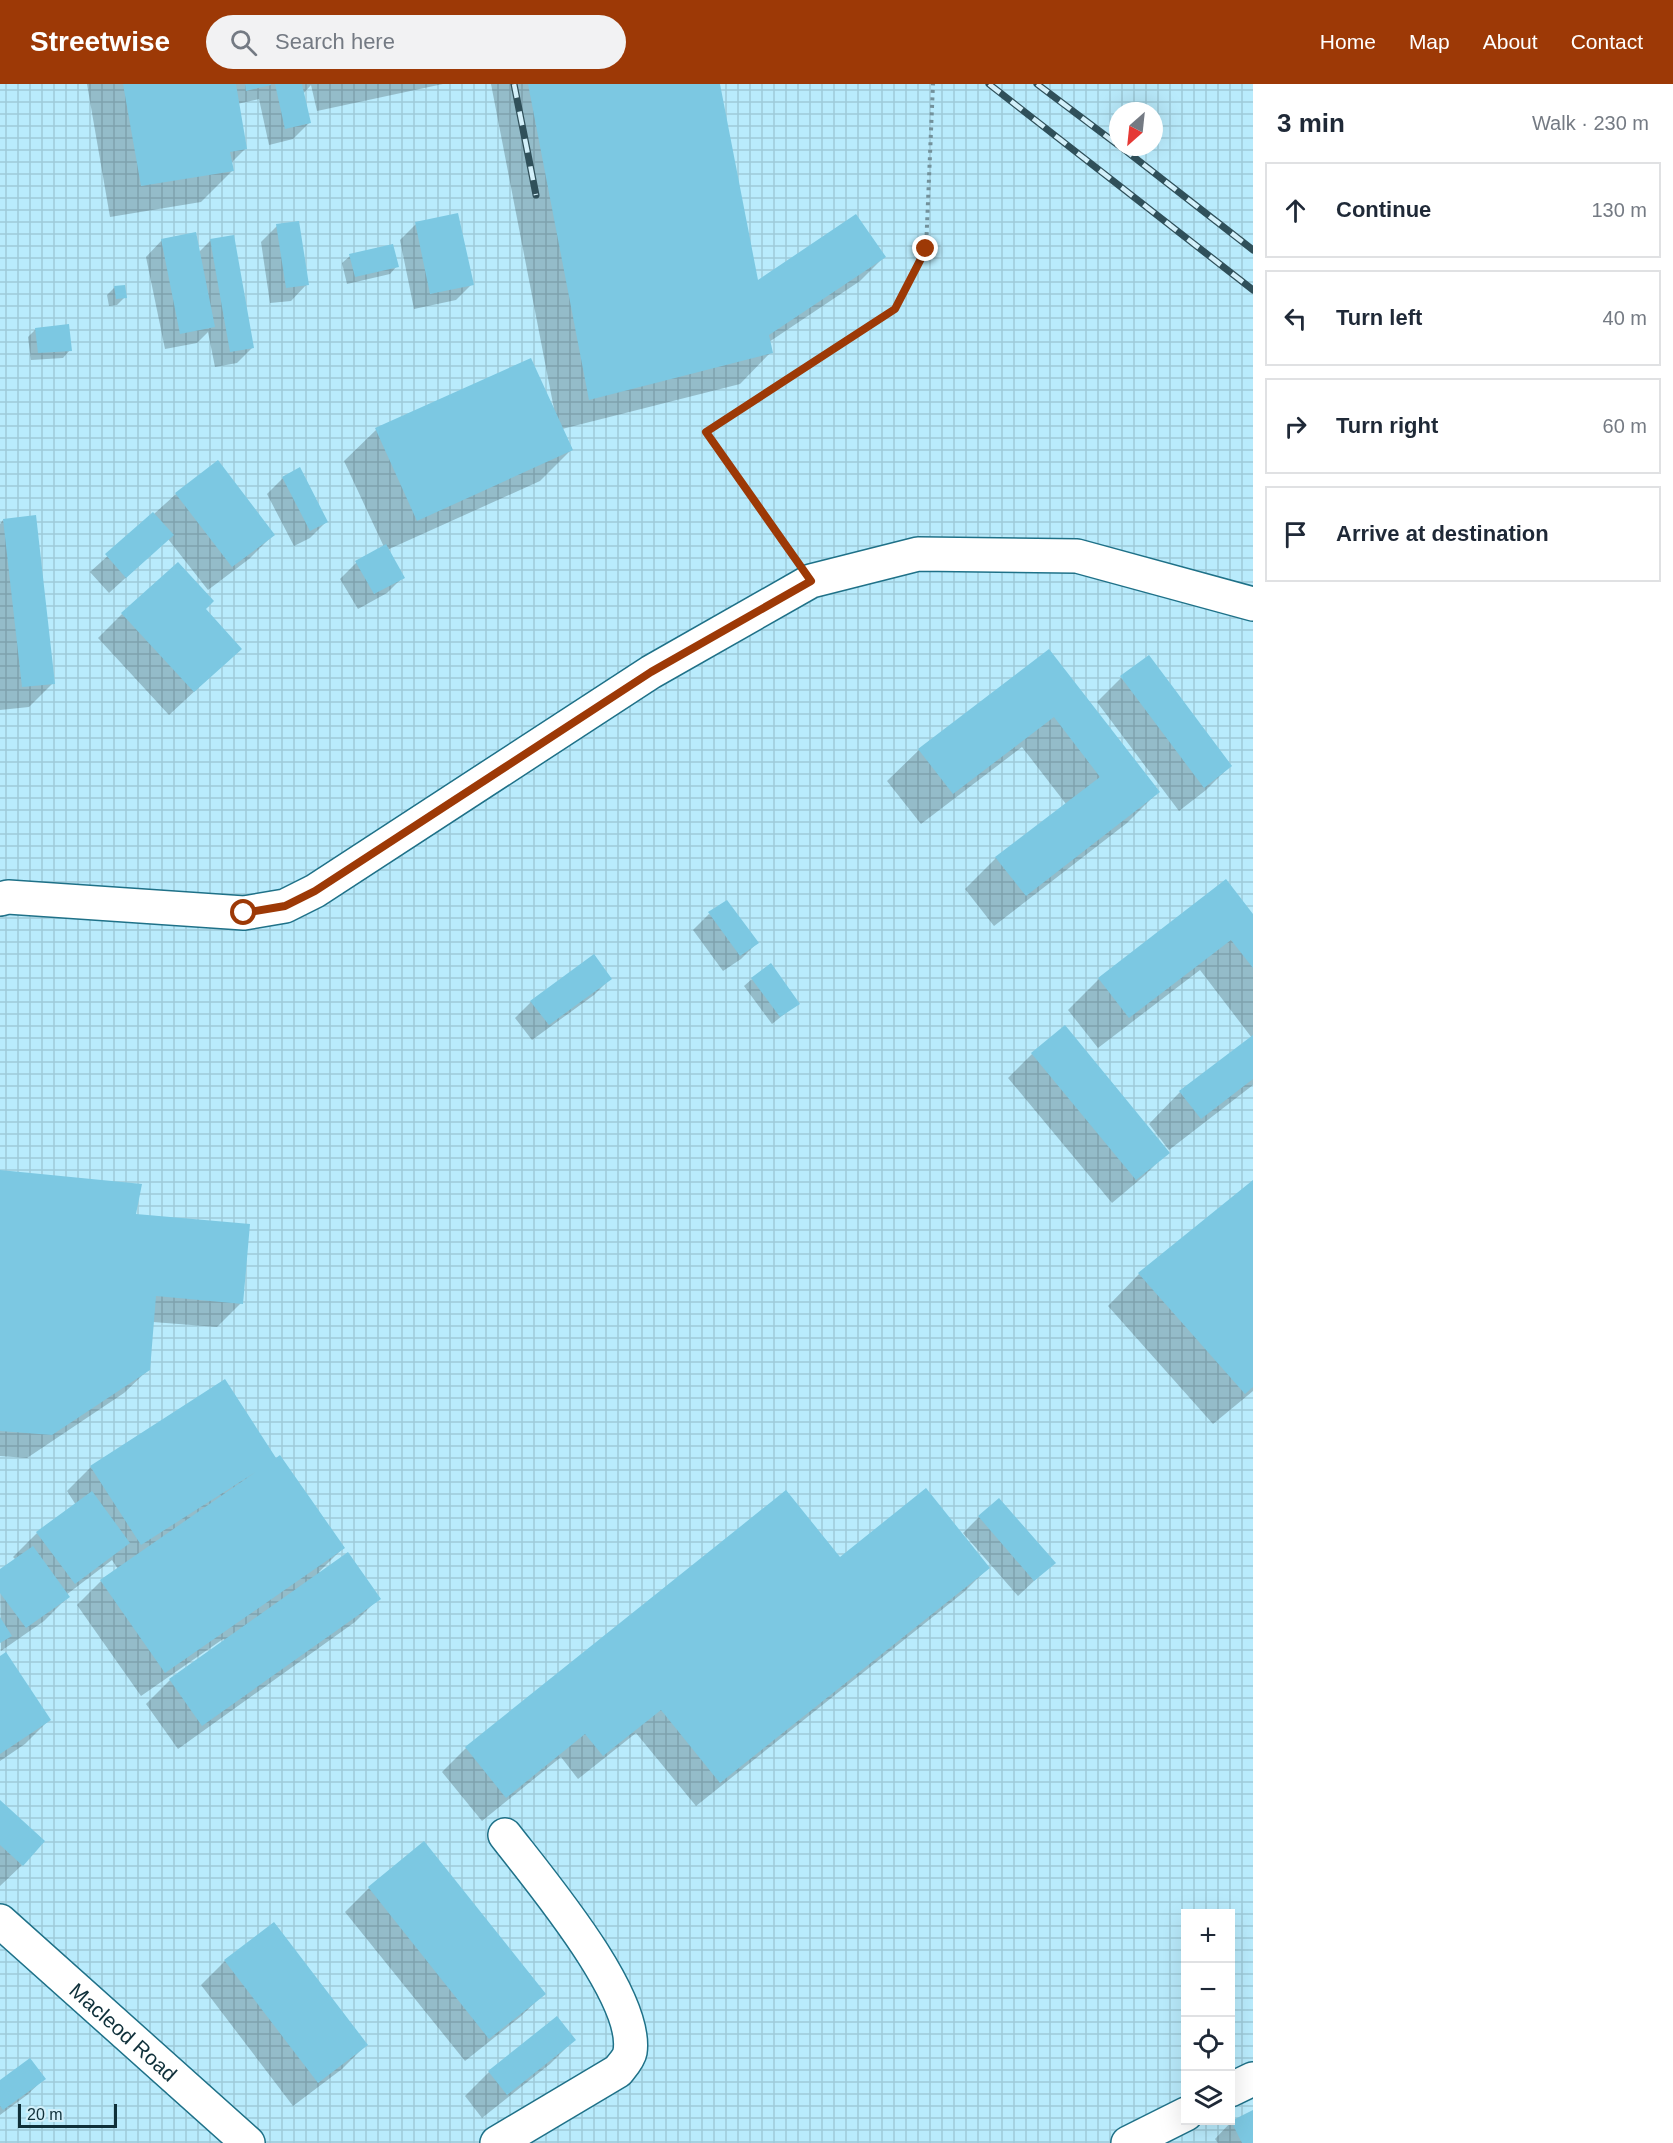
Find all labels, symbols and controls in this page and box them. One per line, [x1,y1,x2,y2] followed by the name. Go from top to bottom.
[206,15,626,69] search box
[30,26,170,57] text: Streetwise
[227,26,260,59] icon: search
[275,29,395,54] text: Search here
[1320,30,1376,53] text: Home
[1409,30,1450,53] text: Map
[1483,30,1538,53] text: About
[1571,30,1643,53] text: Contact
[1109,102,1163,156] north arrow
[1277,108,1345,138] text: 3 min
[1532,112,1649,134] text: Walk · 230 m
[1279,194,1312,227] icon: ahead
[1336,197,1431,222] text: Continue
[1591,199,1647,221] text: 130 m
[912,235,938,261] route end
[1279,302,1312,335] icon: left
[1336,305,1422,330] text: Turn left
[1603,307,1647,329] text: 40 m
[1279,410,1312,443] icon: right
[1336,413,1438,438] text: Turn right
[1603,415,1647,437] text: 60 m
[1279,518,1312,551] icon: arrive
[1336,521,1549,546] text: Arrive at destination
[230,899,256,925] route start
[1181,1909,1235,2125] map controls
[1181,1909,1235,1963] button: +
[1181,1963,1235,2017] button: −
[66,1978,182,2085] street label: Macleod Road
[1181,2017,1235,2071] button: locate
[1181,2071,1235,2125] button: layers
[18,2101,117,2128] scale bar
[27,2106,63,2123] text: 20 m

